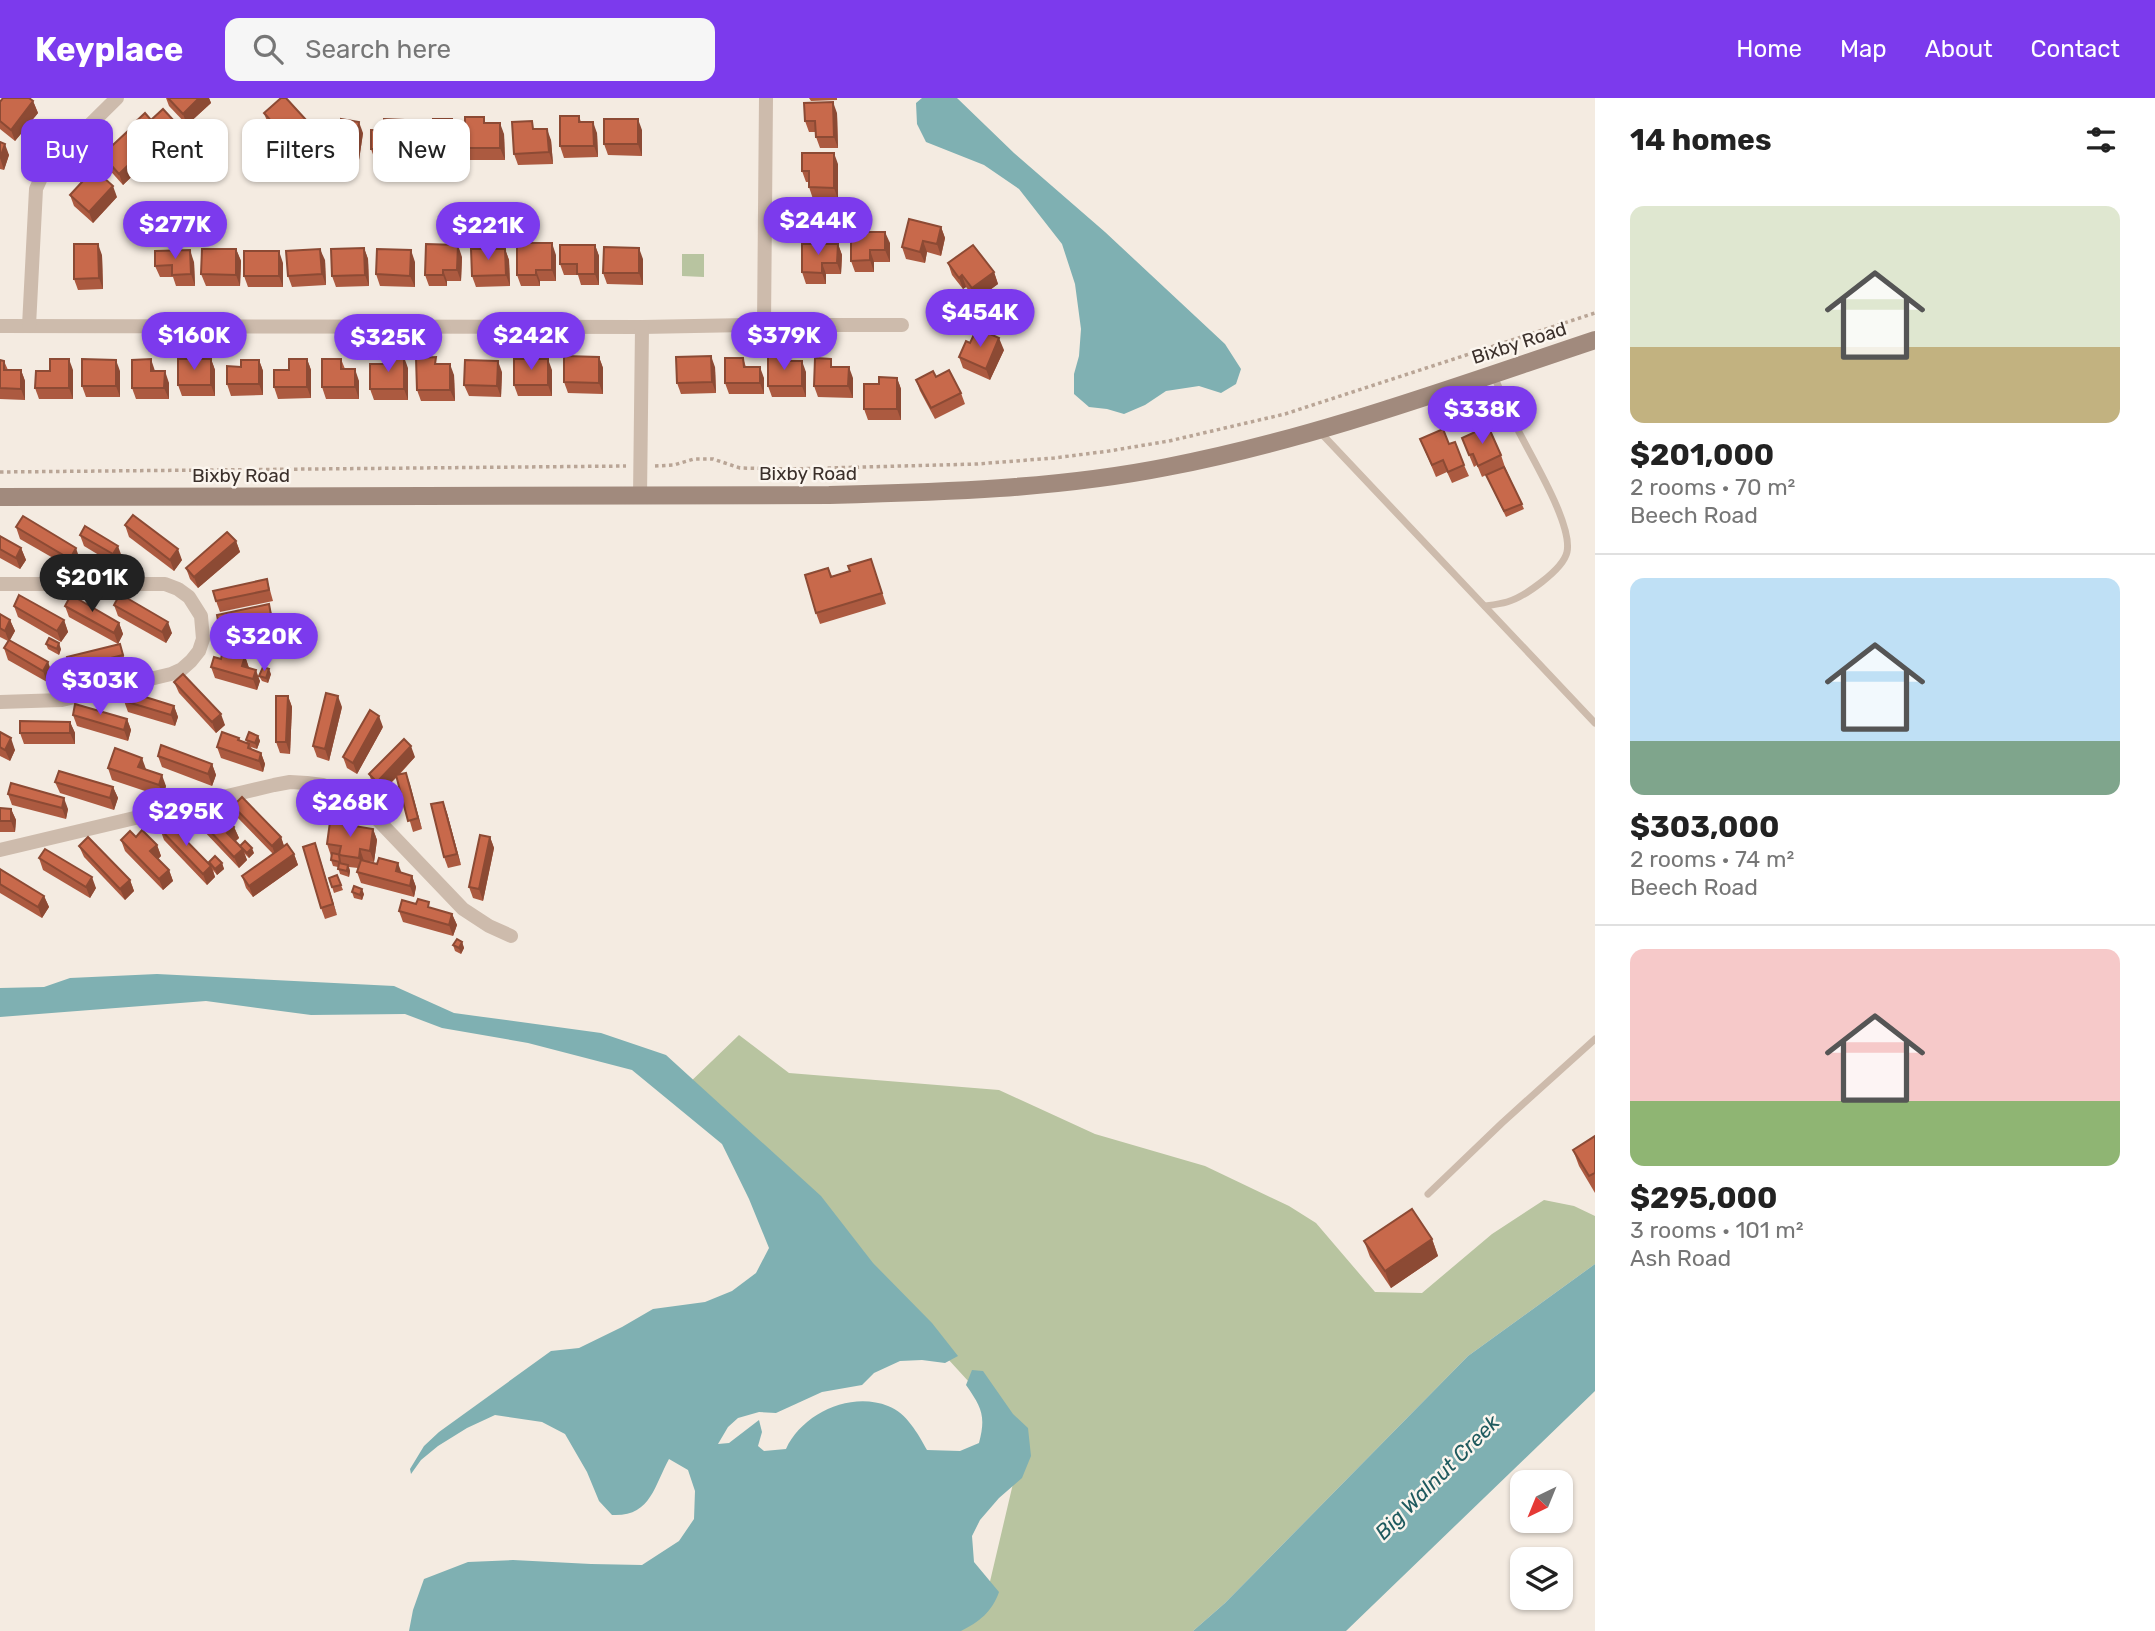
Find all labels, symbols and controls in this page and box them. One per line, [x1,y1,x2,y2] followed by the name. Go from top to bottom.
[225,18,715,81] search box
[35,30,183,69] text: Keyplace
[249,30,287,68] icon: search
[305,34,451,65] text: Search here
[1736,35,1802,63] text: Home
[1840,35,1887,63] text: Map
[1925,35,1993,63] text: About
[2031,35,2120,63] text: Contact
[21,119,113,182] chip: Buy
[127,119,228,182] chip: Rent
[242,119,359,182] chip: Filters
[373,119,470,182] chip: New
[2082,121,2120,159] icon: filters
[1630,122,1772,158] text: 14 homes
[769,198,867,257] pin: $244K
[126,202,224,261] pin: $277K
[439,202,537,262] pin: $221K
[780,206,856,234] text: $244K
[139,210,211,238] text: $277K
[452,211,524,239] text: $221K
[1812,252,1938,378] icon: home
[931,289,1029,349] pin: $454K
[942,298,1018,326] text: $454K
[145,313,243,372] pin: $160K
[482,313,580,372] pin: $242K
[735,313,833,372] pin: $379K
[339,314,437,374] pin: $325K
[1469,317,1569,369] street label: Bixby Road
[158,321,230,349] text: $160K
[493,321,569,349] text: $242K
[747,321,821,349] text: $379K
[350,323,426,351] text: $325K
[1433,386,1531,446] pin: $338K
[1444,395,1520,423] text: $338K
[1630,437,1774,473] text: $201,000
[759,462,857,485] street label: Bixby Road
[192,464,290,487] street label: Bixby Road
[1630,473,1795,501] text: 2 rooms · 70 m²
[1630,501,1758,529] text: Beech Road
[43,554,141,614] pin: $201K
[56,563,128,591] text: $201K
[215,614,313,673] pin: $320K
[226,622,302,650] text: $320K
[1812,624,1938,750] icon: home
[51,658,149,717] pin: $303K
[62,666,138,694] text: $303K
[301,780,399,839] pin: $268K
[137,788,235,848] pin: $295K
[312,788,388,816] text: $268K
[148,797,224,825] text: $295K
[1630,809,1779,845] text: $303,000
[1630,845,1794,873] text: 2 rooms · 74 m²
[1630,873,1758,901] text: Beech Road
[1812,995,1938,1121] icon: home
[1630,1180,1777,1216] text: $295,000
[1630,1216,1804,1244] text: 3 rooms · 101 m²
[1630,1244,1731,1272] text: Ash Road
[1370,1409,1505,1544] water label: Big Walnut Creek
[1510,1470,1573,1533] north arrow
[1510,1470,1573,1610] map controls
[1510,1547,1573,1610] button: layers

